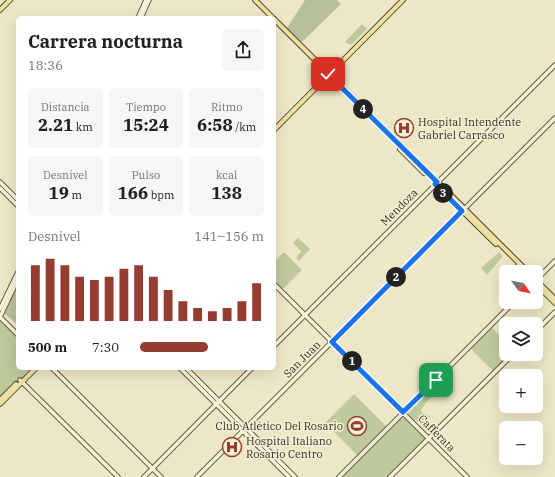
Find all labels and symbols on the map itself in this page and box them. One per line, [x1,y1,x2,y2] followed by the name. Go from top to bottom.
[311,57,345,91] pin
[353,99,373,119] pin: 4
[418,115,521,142] place label: Hospital Intendente Gabriel Carrasco
[393,117,415,139] hospital icon: Hospital Intendente Gabriel Carrasco
[433,183,453,203] pin: 3
[377,185,421,229] street label: Mendoza
[499,265,543,309] north arrow
[386,267,406,287] pin: 2
[280,337,324,381] street label: San Juan
[342,351,362,371] pin: 1
[419,363,453,397] pin
[415,411,459,455] street label: Cafferata
[346,415,368,437] sports icon: Club Atlético Del Rosario
[216,419,343,433] place label: Club Atlético Del Rosario
[246,434,332,461] place label: Hospital Italiano Rosario Centro
[221,436,243,458] hospital icon: Hospital Italiano Rosario Centro

